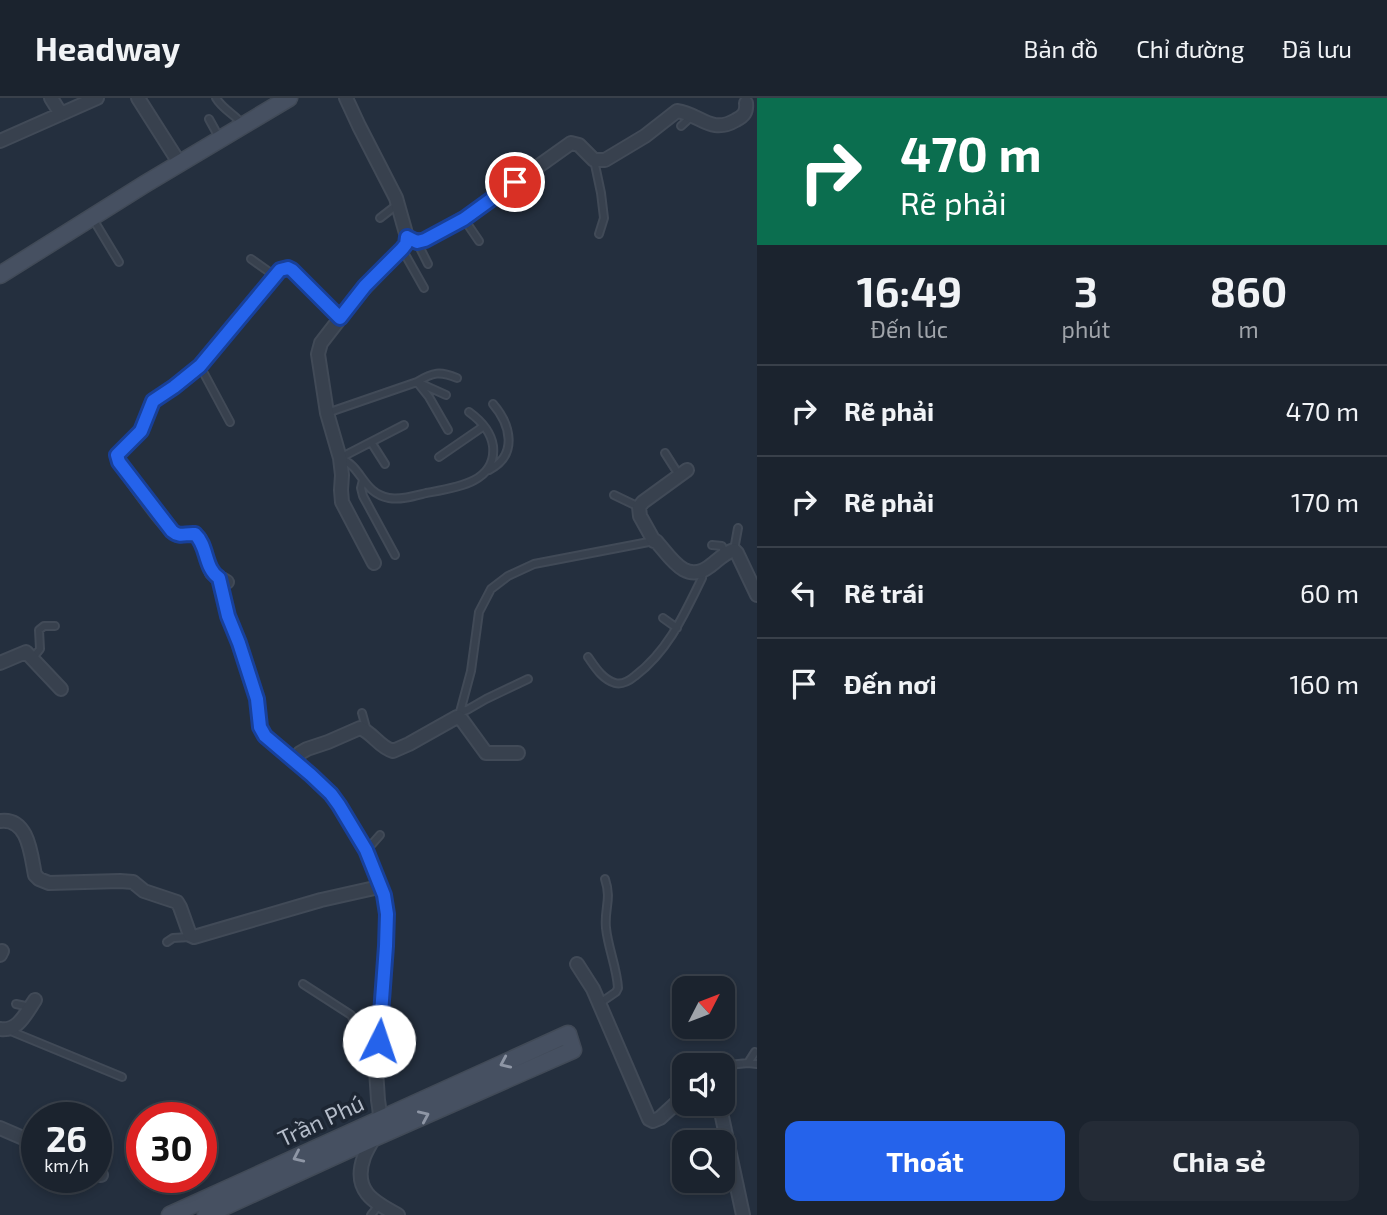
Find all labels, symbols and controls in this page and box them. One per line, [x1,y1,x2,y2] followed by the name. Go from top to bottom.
[35,28,180,68] text: Headway
[1024,34,1098,63] text: Bản đồ
[1136,34,1244,63] text: Chỉ đường
[1282,34,1352,63] text: Đã lưu
[900,123,1042,182] text: 470 m
[785,126,876,217] icon: right
[485,152,545,212] pin
[496,163,534,201] icon: arrive
[900,183,1007,221] text: Rẽ phải
[857,265,962,315] text: 16:49
[1074,265,1098,315] text: 3
[1210,265,1287,315] text: 860
[871,315,948,343] text: Đến lúc
[1062,315,1110,343] text: phút
[1239,315,1259,343] text: m
[785,392,823,430] icon: right
[844,395,934,426] text: Rẽ phải
[1285,395,1359,426] text: 470 m
[785,483,823,521] icon: right
[844,486,934,517] text: Rẽ phải
[1291,486,1359,517] text: 170 m
[785,574,823,612] icon: left
[844,577,924,608] text: Rẽ trái
[1300,577,1359,608] text: 60 m
[785,665,823,703] icon: arrive
[844,668,937,699] text: Đến nơi
[1290,668,1359,699] text: 160 m
[672,976,735,1040] north arrow
[672,976,735,1193] map controls
[342,1004,416,1078] position arrow
[672,1053,735,1116] button: sound
[500,1054,513,1068] one-way arrow
[273,1088,368,1152] street label: Trần Phú
[126,1102,217,1193] speed limit sign: 30
[417,1110,429,1124] one-way arrow
[46,1117,87,1159] text: 26
[785,1121,1065,1201] button: Thoát
[1079,1121,1359,1201] button: Chia sẻ
[672,1130,735,1193] button: search
[293,1149,305,1163] one-way arrow
[44,1154,89,1176] text: km/h

